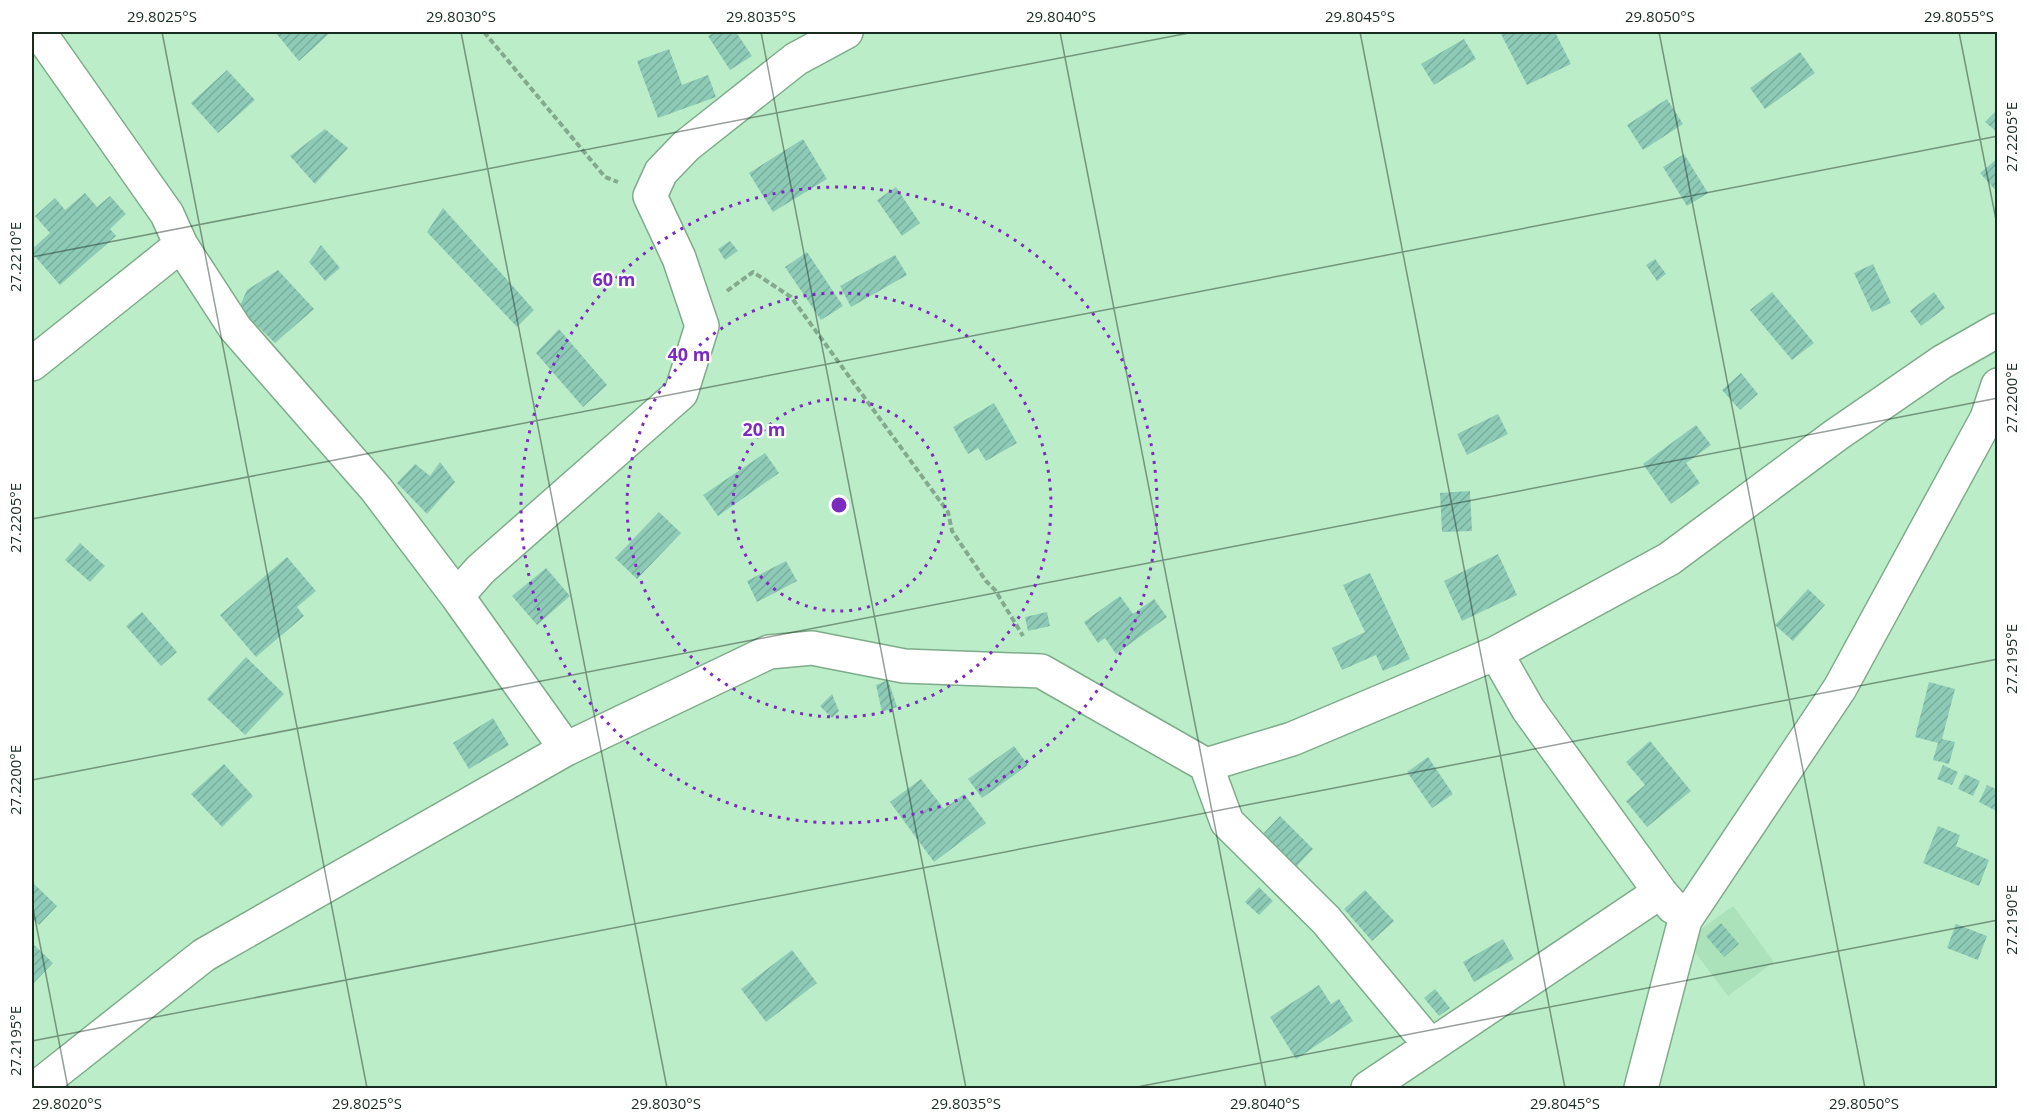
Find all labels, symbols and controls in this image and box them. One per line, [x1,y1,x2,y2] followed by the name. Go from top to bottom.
[127,6,197,26] text: 29.8025°S
[426,6,496,26] text: 29.8030°S
[726,6,796,26] text: 29.8035°S
[1026,6,1096,26] text: 29.8040°S
[1325,6,1395,26] text: 29.8045°S
[1625,6,1695,26] text: 29.8050°S
[1924,6,1994,26] text: 29.8055°S
[2001,102,2021,172] text: 27.2205°E
[5,222,25,292] text: 27.2210°E
[593,267,635,291] text: 60 m
[668,342,710,366] text: 40 m
[2001,363,2021,433] text: 27.2200°E
[743,417,785,441] text: 20 m
[5,483,25,553] text: 27.2205°E
[829,495,849,515] centre of rings
[2001,624,2021,694] text: 27.2195°E
[5,745,25,815] text: 27.2200°E
[2001,885,2021,955] text: 27.2190°E
[5,1006,25,1076] text: 27.2195°E
[32,1093,102,1113] text: 29.8020°S
[332,1093,402,1113] text: 29.8025°S
[631,1093,701,1113] text: 29.8030°S
[931,1093,1001,1113] text: 29.8035°S
[1230,1093,1300,1113] text: 29.8040°S
[1530,1093,1600,1113] text: 29.8045°S
[1829,1093,1899,1113] text: 29.8050°S

